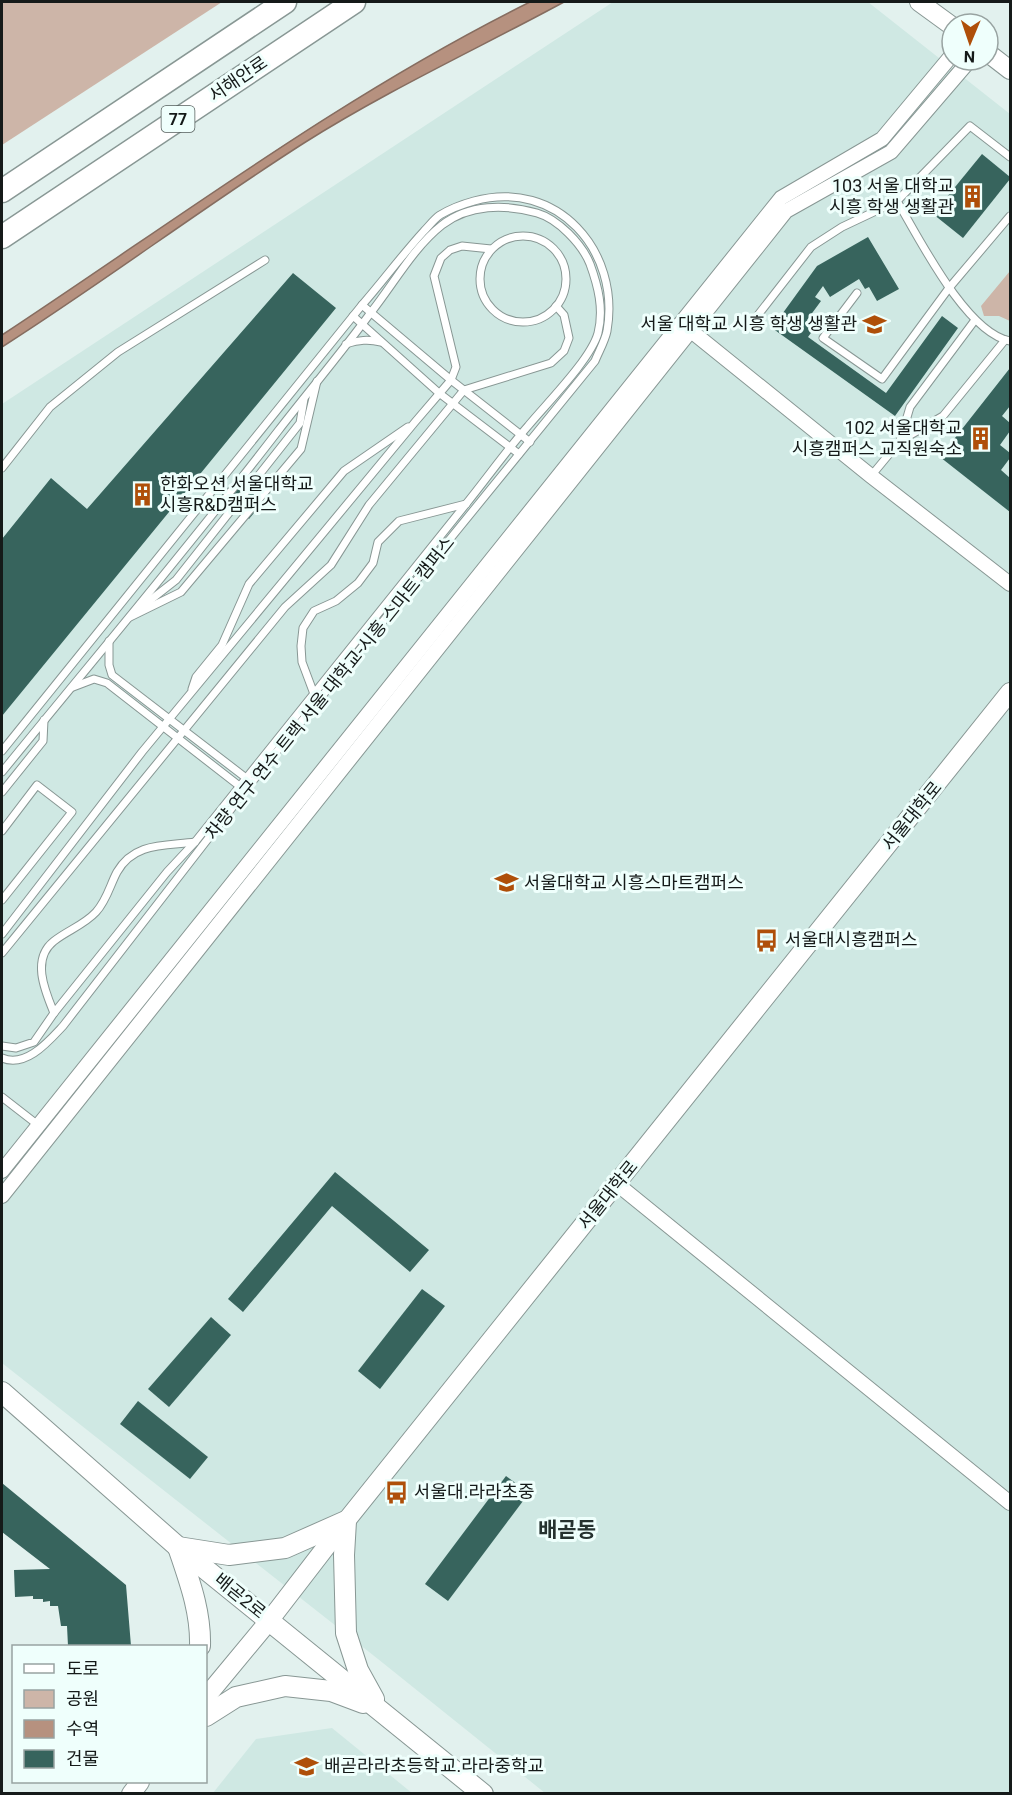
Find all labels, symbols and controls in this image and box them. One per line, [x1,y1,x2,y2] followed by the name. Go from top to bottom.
[940,12,1000,72] north arrow
[964,47,975,66] text: N
[204,51,271,106] street label: 서해안로
[162,106,195,132] road number: 77
[829,175,954,217] place label: 103 서울 대학교 시흥 학생 생활관
[959,183,985,209] building icon: 103 서울 대학교 시흥 학생 생활관
[862,311,888,337] school or university icon: 서울 대학교 시흥 학생 생활관
[640,313,857,334] place label: 서울 대학교 시흥 학생 생활관
[792,417,962,459] place label: 102 서울대학교 시흥캠퍼스 교직원숙소
[967,425,993,451] building icon: 102 서울대학교 시흥캠퍼스 교직원숙소
[160,473,314,515] place label: 한화오션 서울대학교 시흥R&D캠퍼스
[129,481,155,507] building icon: 한화오션 서울대학교 시흥R&D캠퍼스
[201,532,459,844] street label: 차량 연구 연수 트랙 서울 대학교-시흥 스마트 캠퍼스
[877,777,946,854] street label: 서울대학로
[493,870,519,896] school or university icon: 서울대학교 시흥스마트캠퍼스
[524,872,744,893] place label: 서울대학교 시흥스마트캠퍼스
[754,927,780,953] bus stop icon: 서울대시흥캠퍼스
[785,929,917,950] place label: 서울대시흥캠퍼스
[573,1156,642,1233] street label: 서울대학로
[383,1479,409,1505] bus stop icon: 서울대.라라초중
[414,1481,535,1502] place label: 서울대.라라초중
[538,1518,596,1542] district label: 배곧동
[210,1569,270,1623] street label: 배곧2로
[12,1645,207,1783] legend
[66,1658,99,1679] text: 도로
[66,1688,99,1709] text: 공원
[66,1718,99,1739] text: 수역
[66,1748,99,1769] text: 건물
[293,1753,319,1779] school or university icon: 배곧라라초등학교.라라중학교
[324,1755,544,1776] place label: 배곧라라초등학교.라라중학교

